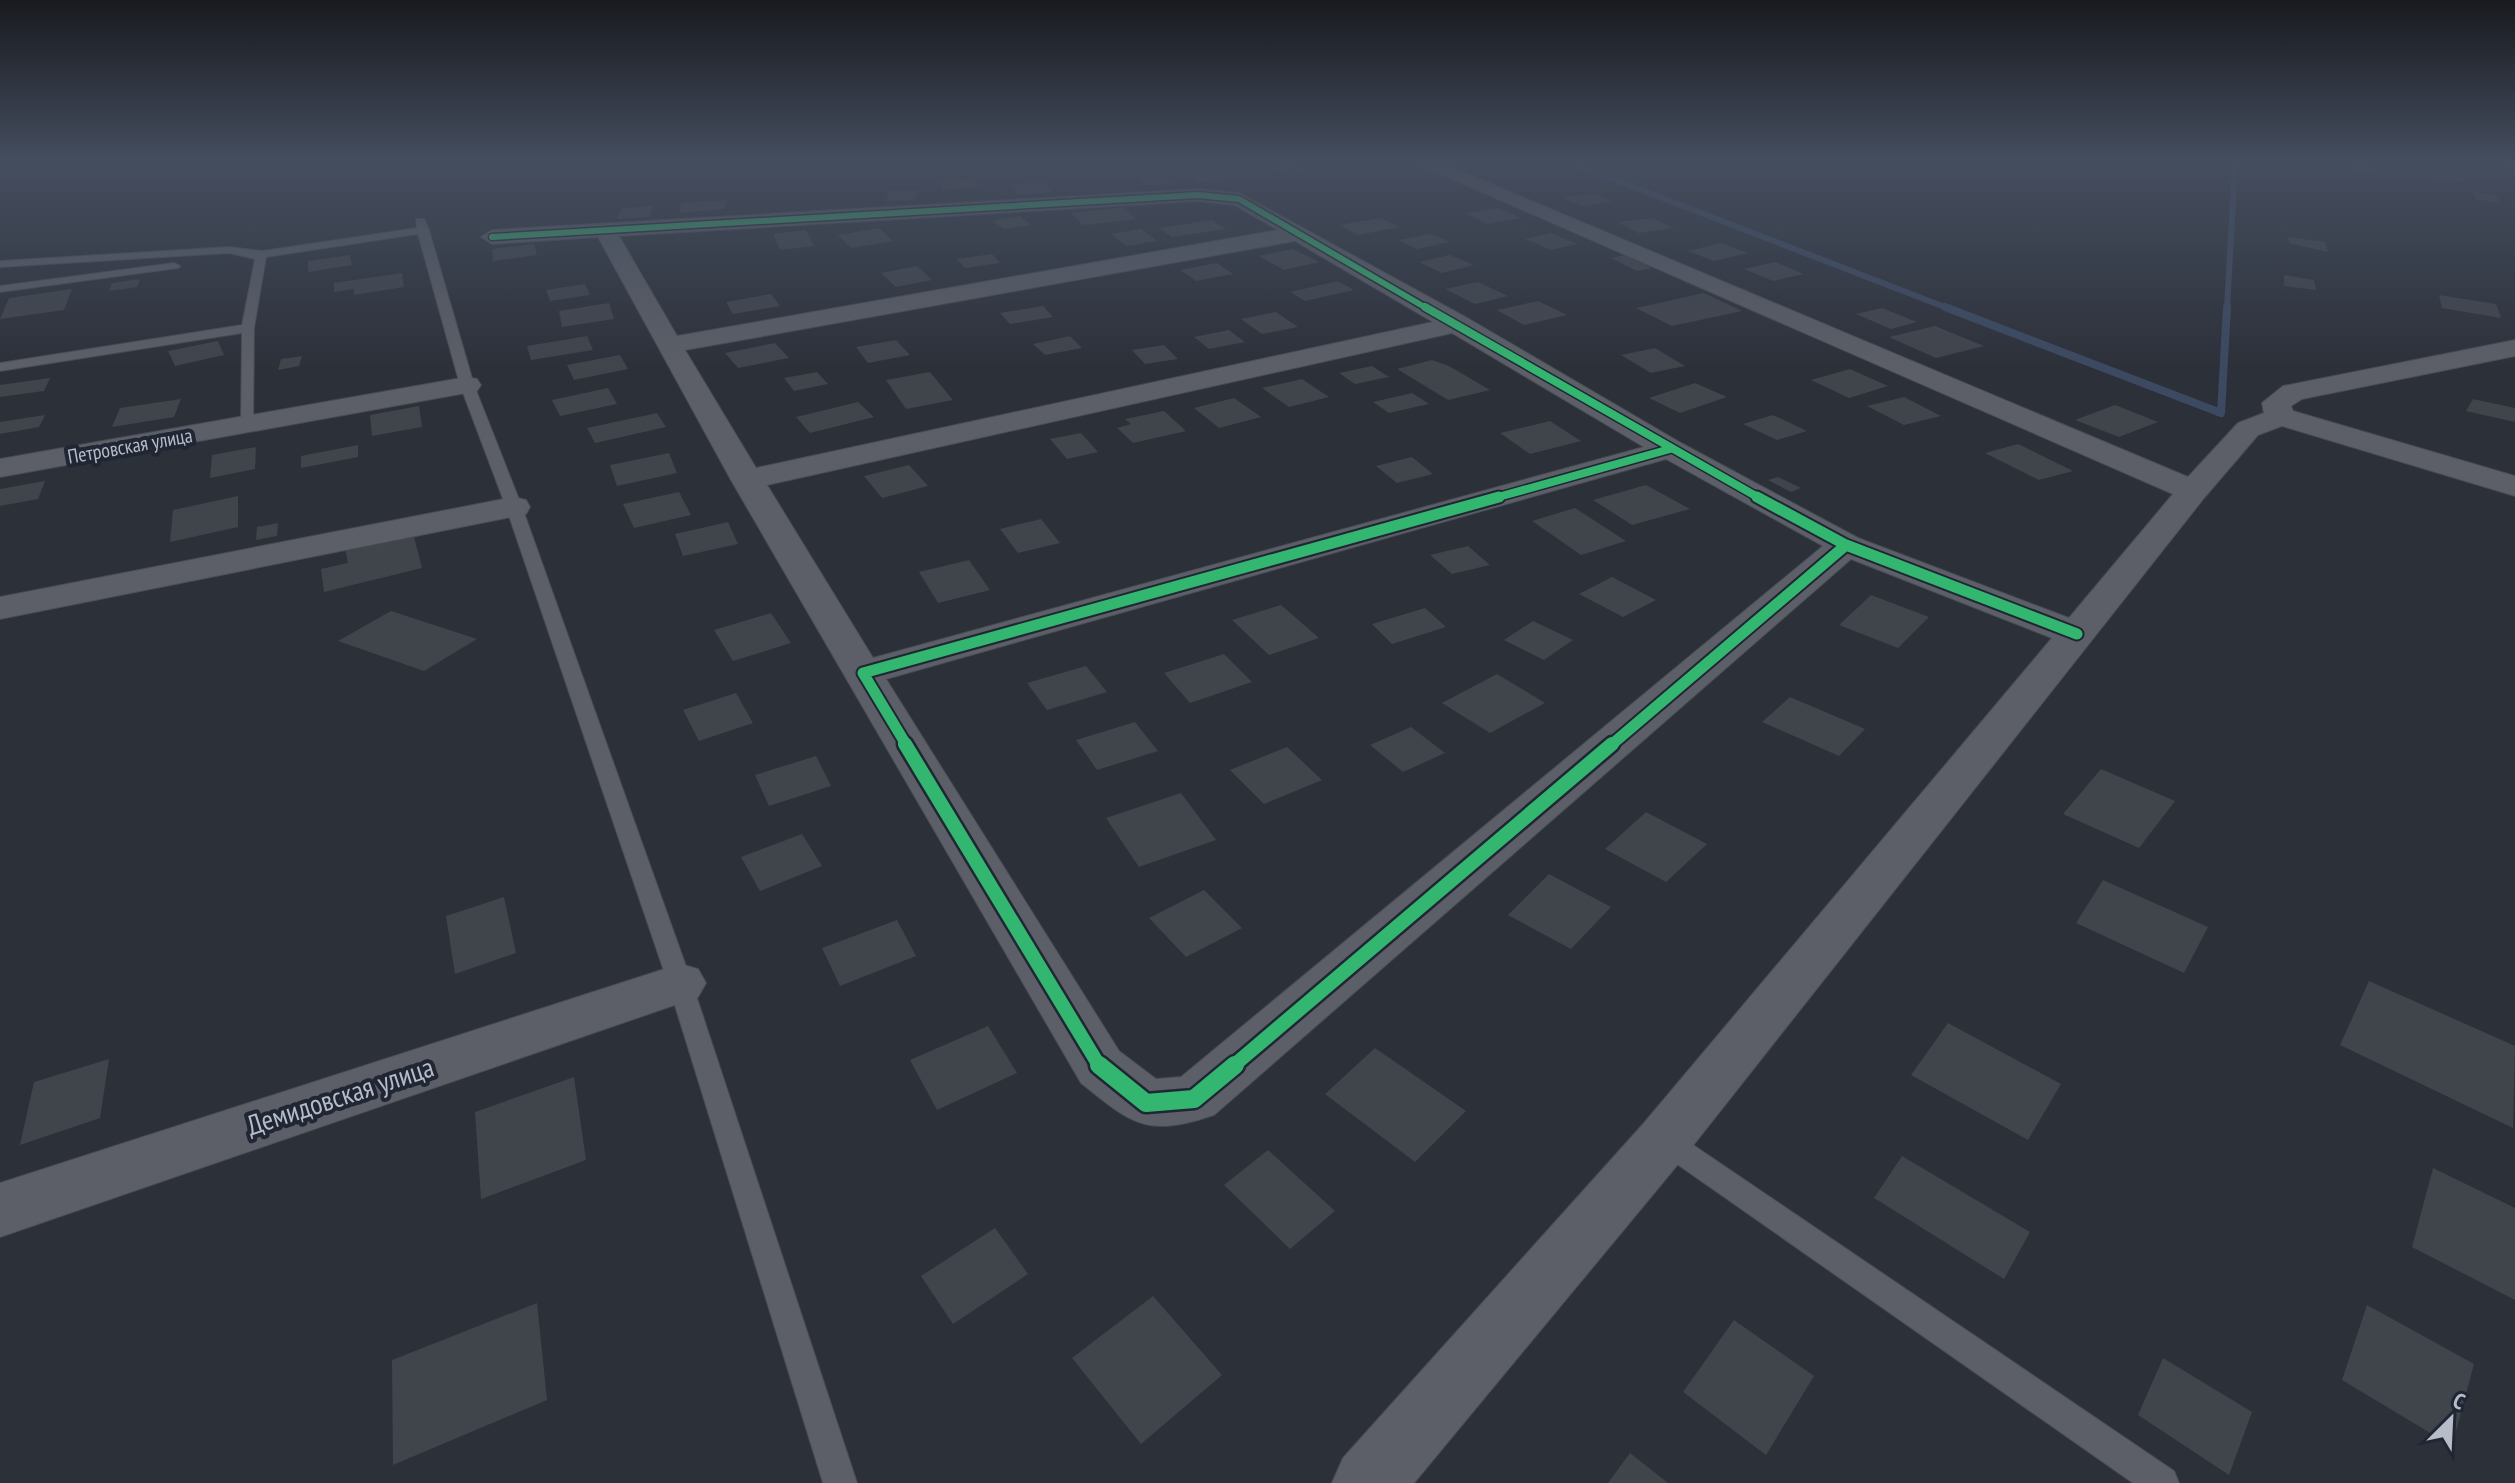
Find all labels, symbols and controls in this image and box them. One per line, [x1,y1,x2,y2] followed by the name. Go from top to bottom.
[66,422,194,470] street label: Петровская улица
[241,1048,438,1143] street label: Демидовская улица
[2411,1379,2491,1459] north arrow
[2449,1386,2469,1416] text: С

